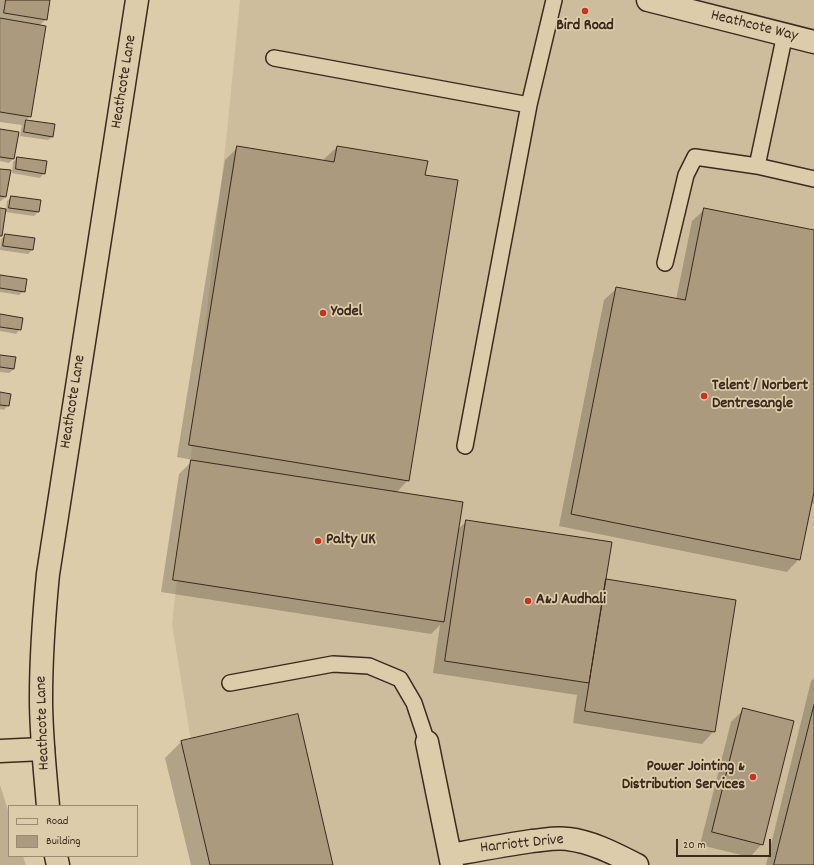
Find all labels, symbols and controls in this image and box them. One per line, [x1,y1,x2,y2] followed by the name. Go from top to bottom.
[580,6,590,16] marker: Bird Road
[708,7,800,47] street label: Heathcote Way
[556,17,614,37] place label: Bird Road
[108,34,142,130] street label: Heathcote Lane
[331,303,362,323] place label: Yodel
[318,308,328,318] marker: Yodel
[57,354,91,450] street label: Heathcote Lane
[712,377,808,415] place label: Telent / Norbert Dentresangle
[699,391,709,401] marker: Telent / Norbert Dentresangle
[326,531,376,551] place label: Palty UK
[313,536,323,546] marker: Palty UK
[536,591,606,611] place label: A&J Audhali
[523,596,533,606] marker: A&J Audhali
[33,675,55,771] street label: Heathcote Lane
[622,758,745,796] place label: Power Jointing & Distribution Services
[748,772,758,782] marker: Power Jointing & Distribution Services
[8,805,138,857] legend
[46,813,68,830] text: Road
[479,831,565,859] street label: Harriott Drive
[678,831,773,857] scale bar
[46,833,81,850] text: Building
[683,837,706,854] text: 20 m

